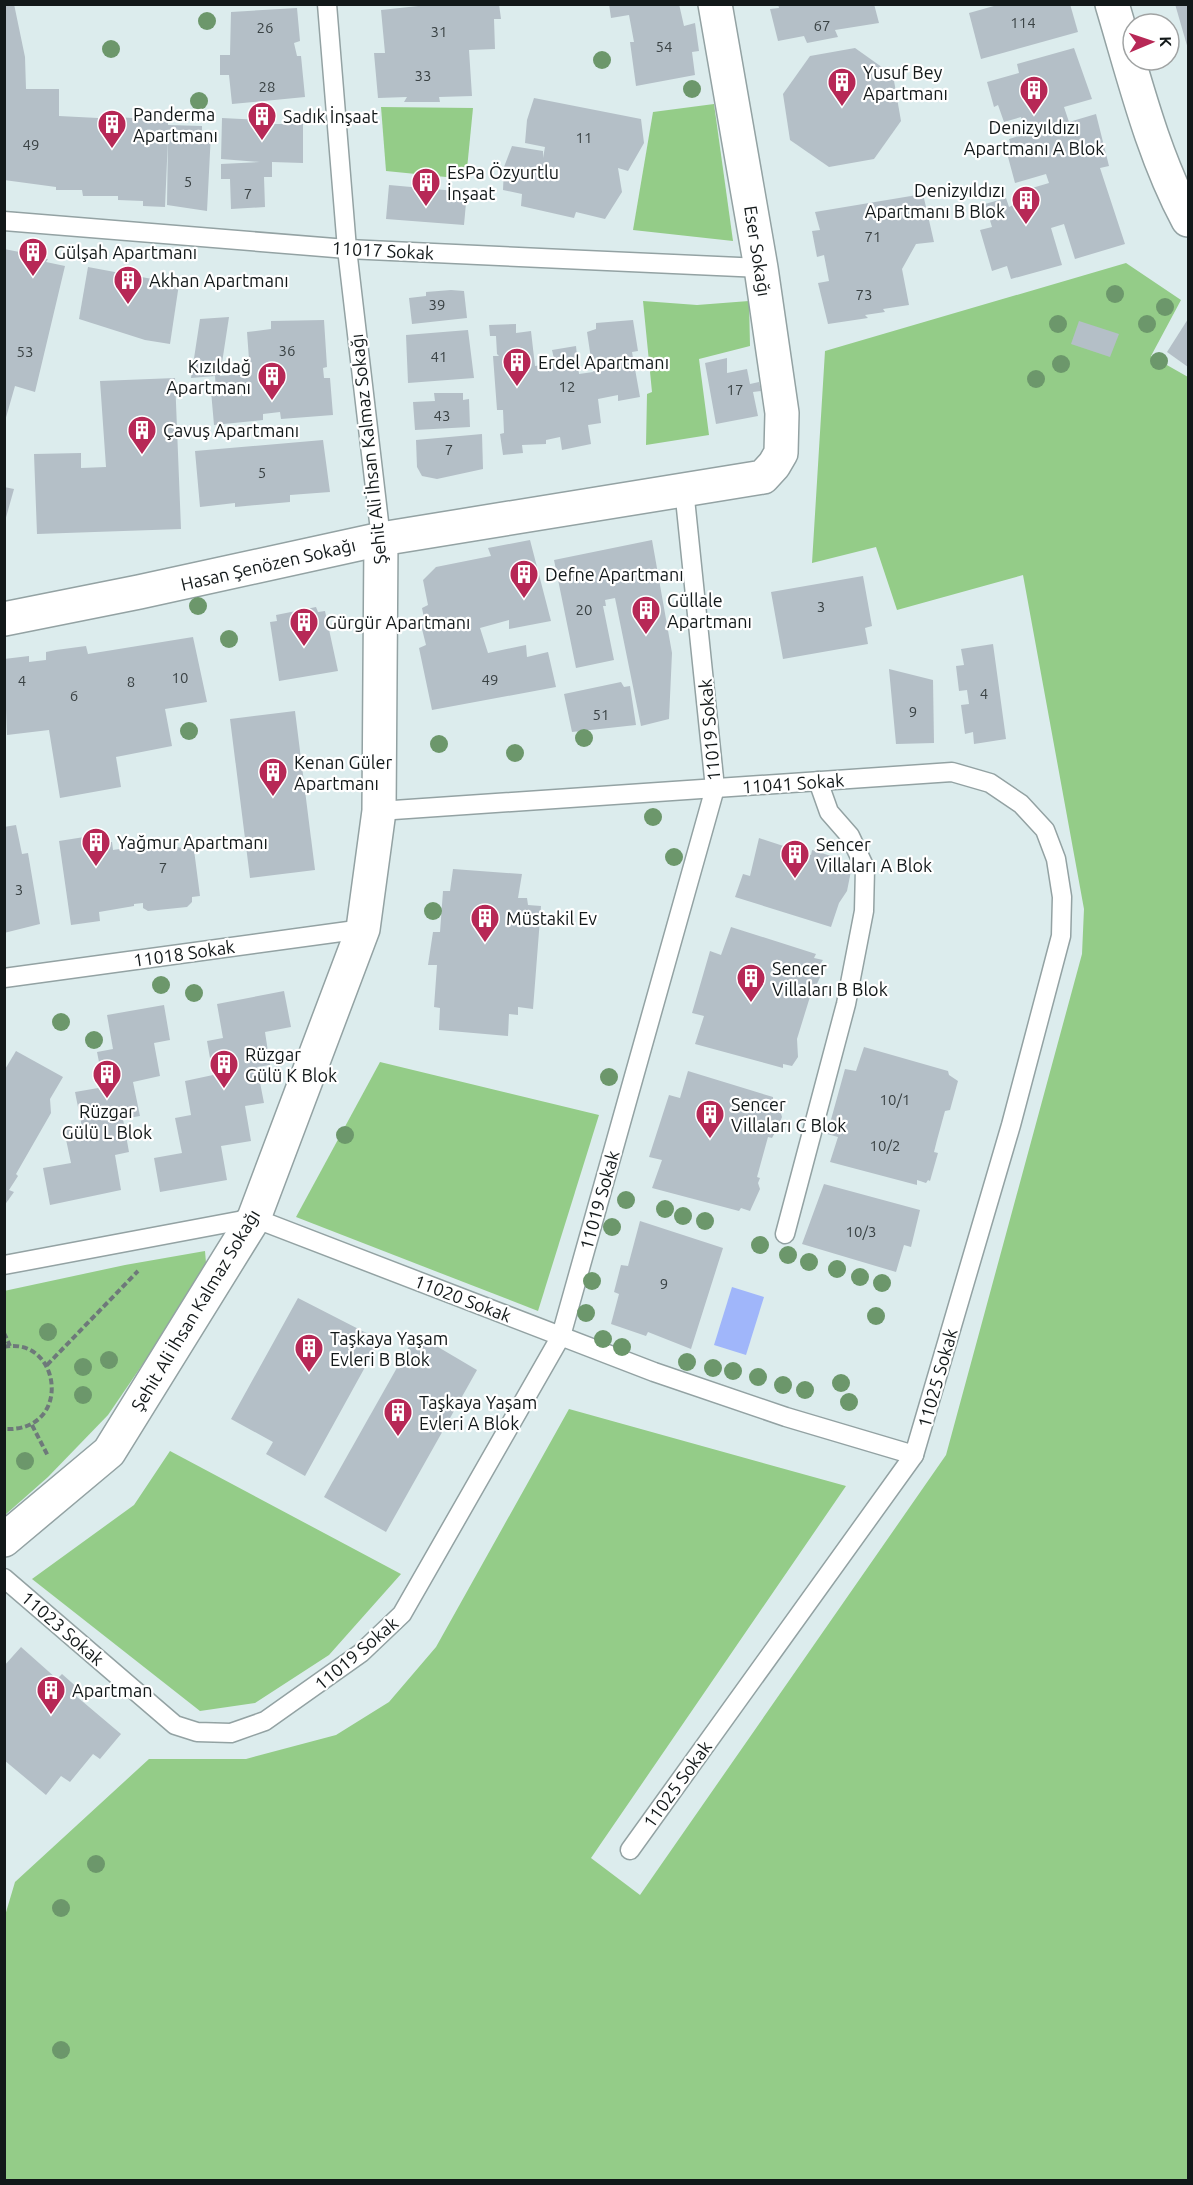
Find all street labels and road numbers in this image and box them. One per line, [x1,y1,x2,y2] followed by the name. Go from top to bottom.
[741,204,775,298] street label: Eser Sokağı
[331,237,435,263] street label: 11017 Sokak
[346,333,390,565] street label: Şehit Ali İhsan Kalmaz Sokağı
[179,534,357,594] street label: Hasan Şenözen Sokağı
[695,678,723,782] street label: 11019 Sokak
[741,769,845,797] street label: 11041 Sokak
[132,936,236,970] street label: 11018 Sokak
[575,1148,623,1252] street label: 11019 Sokak
[127,1206,263,1414] street label: Şehit Ali İhsan Kalmaz Sokağı
[412,1270,514,1326] street label: 11020 Sokak
[913,1326,961,1430] street label: 11025 Sokak
[18,1587,108,1669] street label: 11023 Sokak
[310,1612,402,1694] street label: 11019 Sokak
[639,1737,715,1831] street label: 11025 Sokak

